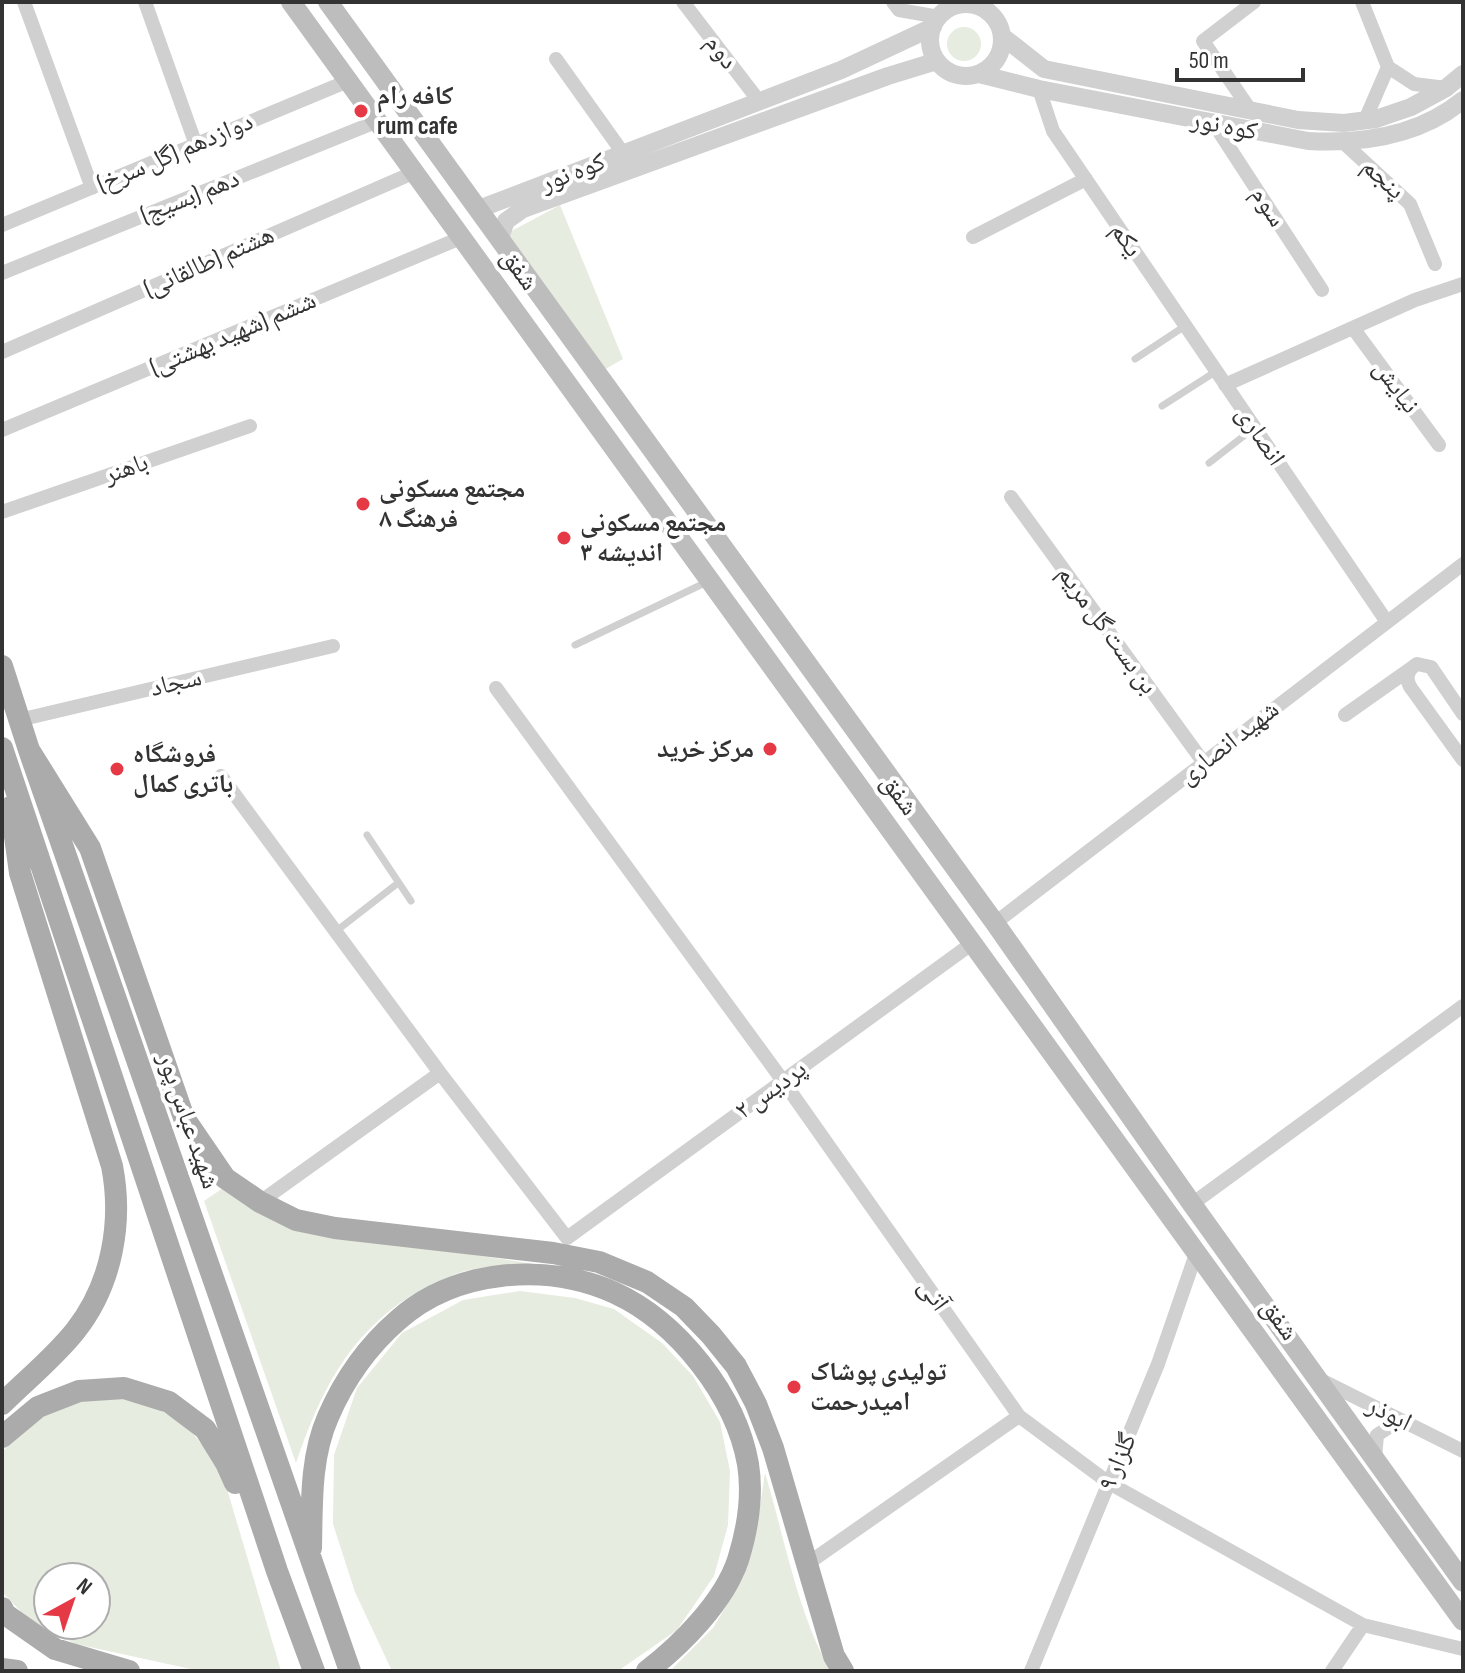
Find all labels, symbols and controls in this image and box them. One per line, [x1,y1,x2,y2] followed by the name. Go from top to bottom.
[697,28,744,76] street label: دوم
[1177,32,1303,82] scale bar
[1189,46,1229,75] text: 50 m
[377,81,458,142] place label: کافه رام rum cafe
[352,102,370,120] marker: کافه رام rum cafe
[1187,104,1260,148] street label: کوه نور
[92,106,258,200] street label: دوازدهم (گل سرخ)
[535,146,610,200] street label: کوه نور
[1355,151,1411,207] street label: پنجم
[136,163,244,231] street label: دهم (بسیج)
[1243,181,1292,234] street label: سوم
[1103,217,1149,263] street label: یکم
[139,219,279,305] street label: هشتم (طالقانی)
[494,243,544,297] street label: شفق
[145,285,321,383] street label: ششم (شهید بهشتی)
[1366,354,1426,420] street label: نیایش
[1229,400,1291,472] street label: انصاری
[99,447,152,491] street label: باهنر
[379,474,525,535] place label: مجتمع مسکونی فرهنگ ۸
[354,495,372,513] marker: مجتمع مسکونی فرهنگ ۸
[580,508,726,569] place label: مجتمع مسکونی اندیشه ۳
[555,529,573,547] marker: مجتمع مسکونی اندیشه ۳
[1050,560,1164,700] street label: بن بست گل مریم
[147,662,205,704] street label: سجاد
[1173,694,1285,792] street label: شهید انصاری
[657,734,754,765] place label: مرکز خرید
[133,739,233,800] place label: فروشگاه باتری کمال
[761,740,779,758] marker: مرکز خرید
[108,760,126,778] marker: فروشگاه باتری کمال
[874,768,924,822] street label: شفق
[150,1048,226,1193] street label: شهید عباس پور
[729,1054,813,1126] street label: پردیس ۲
[911,1273,956,1319] street label: آتی
[1254,1293,1304,1347] street label: شفق
[810,1357,946,1418] place label: تولیدی پوشاک امیدرحمت
[785,1378,803,1396] marker: تولیدی پوشاک امیدرحمت
[1360,1389,1417,1438] street label: ابوذر
[1092,1428,1144,1496] street label: گلزار ۹
[32,1561,112,1641] north arrow
[71,1573,97,1601] text: N

